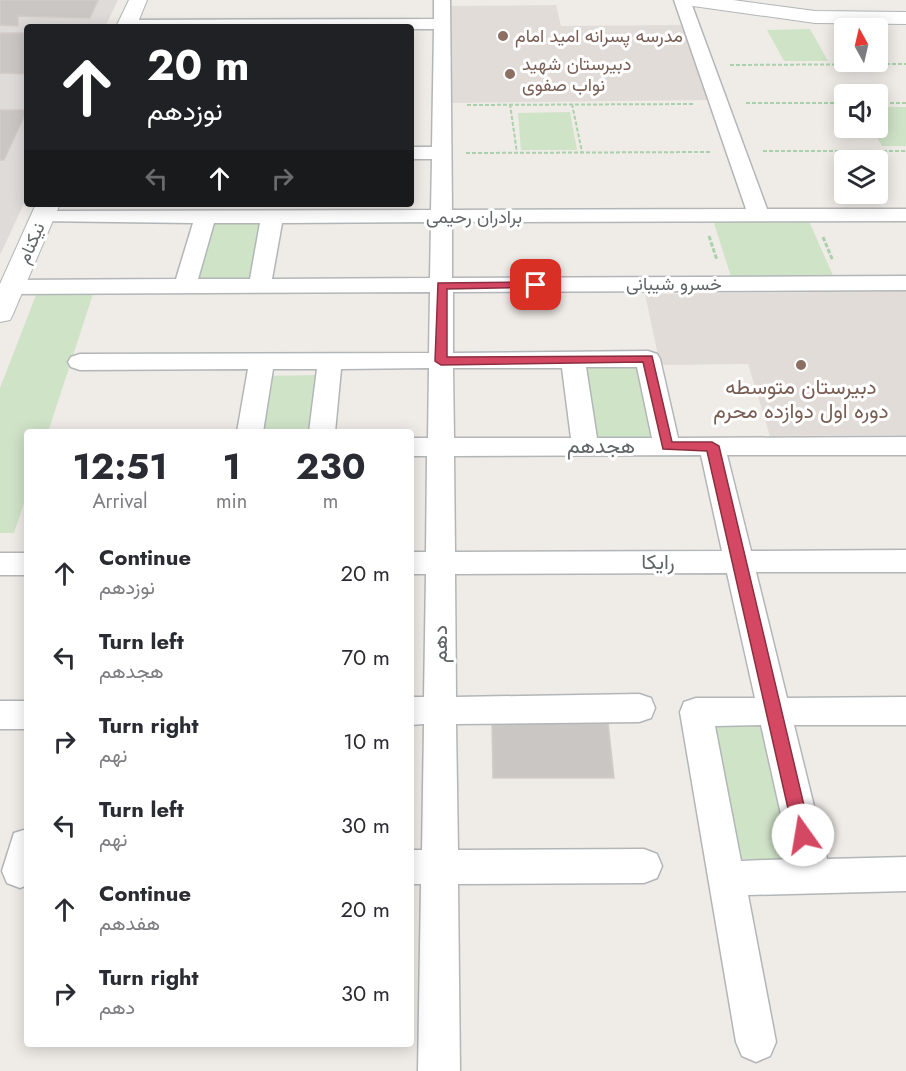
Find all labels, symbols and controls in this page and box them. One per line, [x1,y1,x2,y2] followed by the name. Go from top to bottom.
[834,18,888,72] north arrow
[834,18,888,204] map controls
[515,23,683,49] place label: مدرسه پسرانه امید امام
[496,29,510,43] marker: مدرسه پسرانه امید امام
[147,35,249,96] text: 20 m
[48,48,126,126] icon: ahead
[522,51,631,98] place label: دبیرستان شهید نواب صفوی
[503,67,517,81] marker: دبیرستان شهید نواب صفوی
[834,84,888,138] button: sound
[147,91,223,130] text: نوزدهم
[834,150,888,204] button: layers
[140,162,173,195] icon: left
[203,162,236,195] icon: ahead
[266,162,299,195] icon: right
[426,204,522,230] street label: برادران رحیمی
[11,218,51,268] street label: نیکنام
[510,259,561,310] pin
[519,268,552,301] icon: arrive
[626,271,722,297] street label: خسرو شیبانی
[794,358,808,372] marker: دبیرستان متوسطه دوره اول دوازده محرم
[713,372,889,426] place label: دبیرستان متوسطه دوره اول دوازده محرم
[567,431,635,461] street label: هجدهم
[72,440,168,492] text: 12:51
[222,440,241,492] text: 1
[296,440,366,492] text: 230
[92,487,148,516] text: Arrival
[216,487,247,516] text: min
[323,487,338,516] text: m
[99,541,191,573] text: Continue
[641,547,675,577] street label: رایکا
[48,557,81,590] icon: ahead
[341,557,390,589] text: 20 m
[99,573,155,602] text: نوزدهم
[99,625,184,657] text: Turn left
[425,625,455,663] street label: دهم
[48,641,81,674] icon: left
[341,641,390,673] text: 70 m
[99,657,164,686] text: هجدهم
[99,709,199,741] text: Turn right
[48,725,81,758] icon: right
[343,725,390,757] text: 10 m
[99,741,127,770] text: نهم
[99,793,184,825] text: Turn left
[771,803,835,867] position arrow
[48,809,81,842] icon: left
[341,809,390,841] text: 30 m
[99,825,127,854] text: نهم
[99,877,191,909] text: Continue
[48,893,81,926] icon: ahead
[341,893,390,925] text: 20 m
[99,909,160,938] text: هفدهم
[99,961,199,993] text: Turn right
[48,977,81,1010] icon: right
[341,977,390,1009] text: 30 m
[99,993,135,1022] text: دهم

